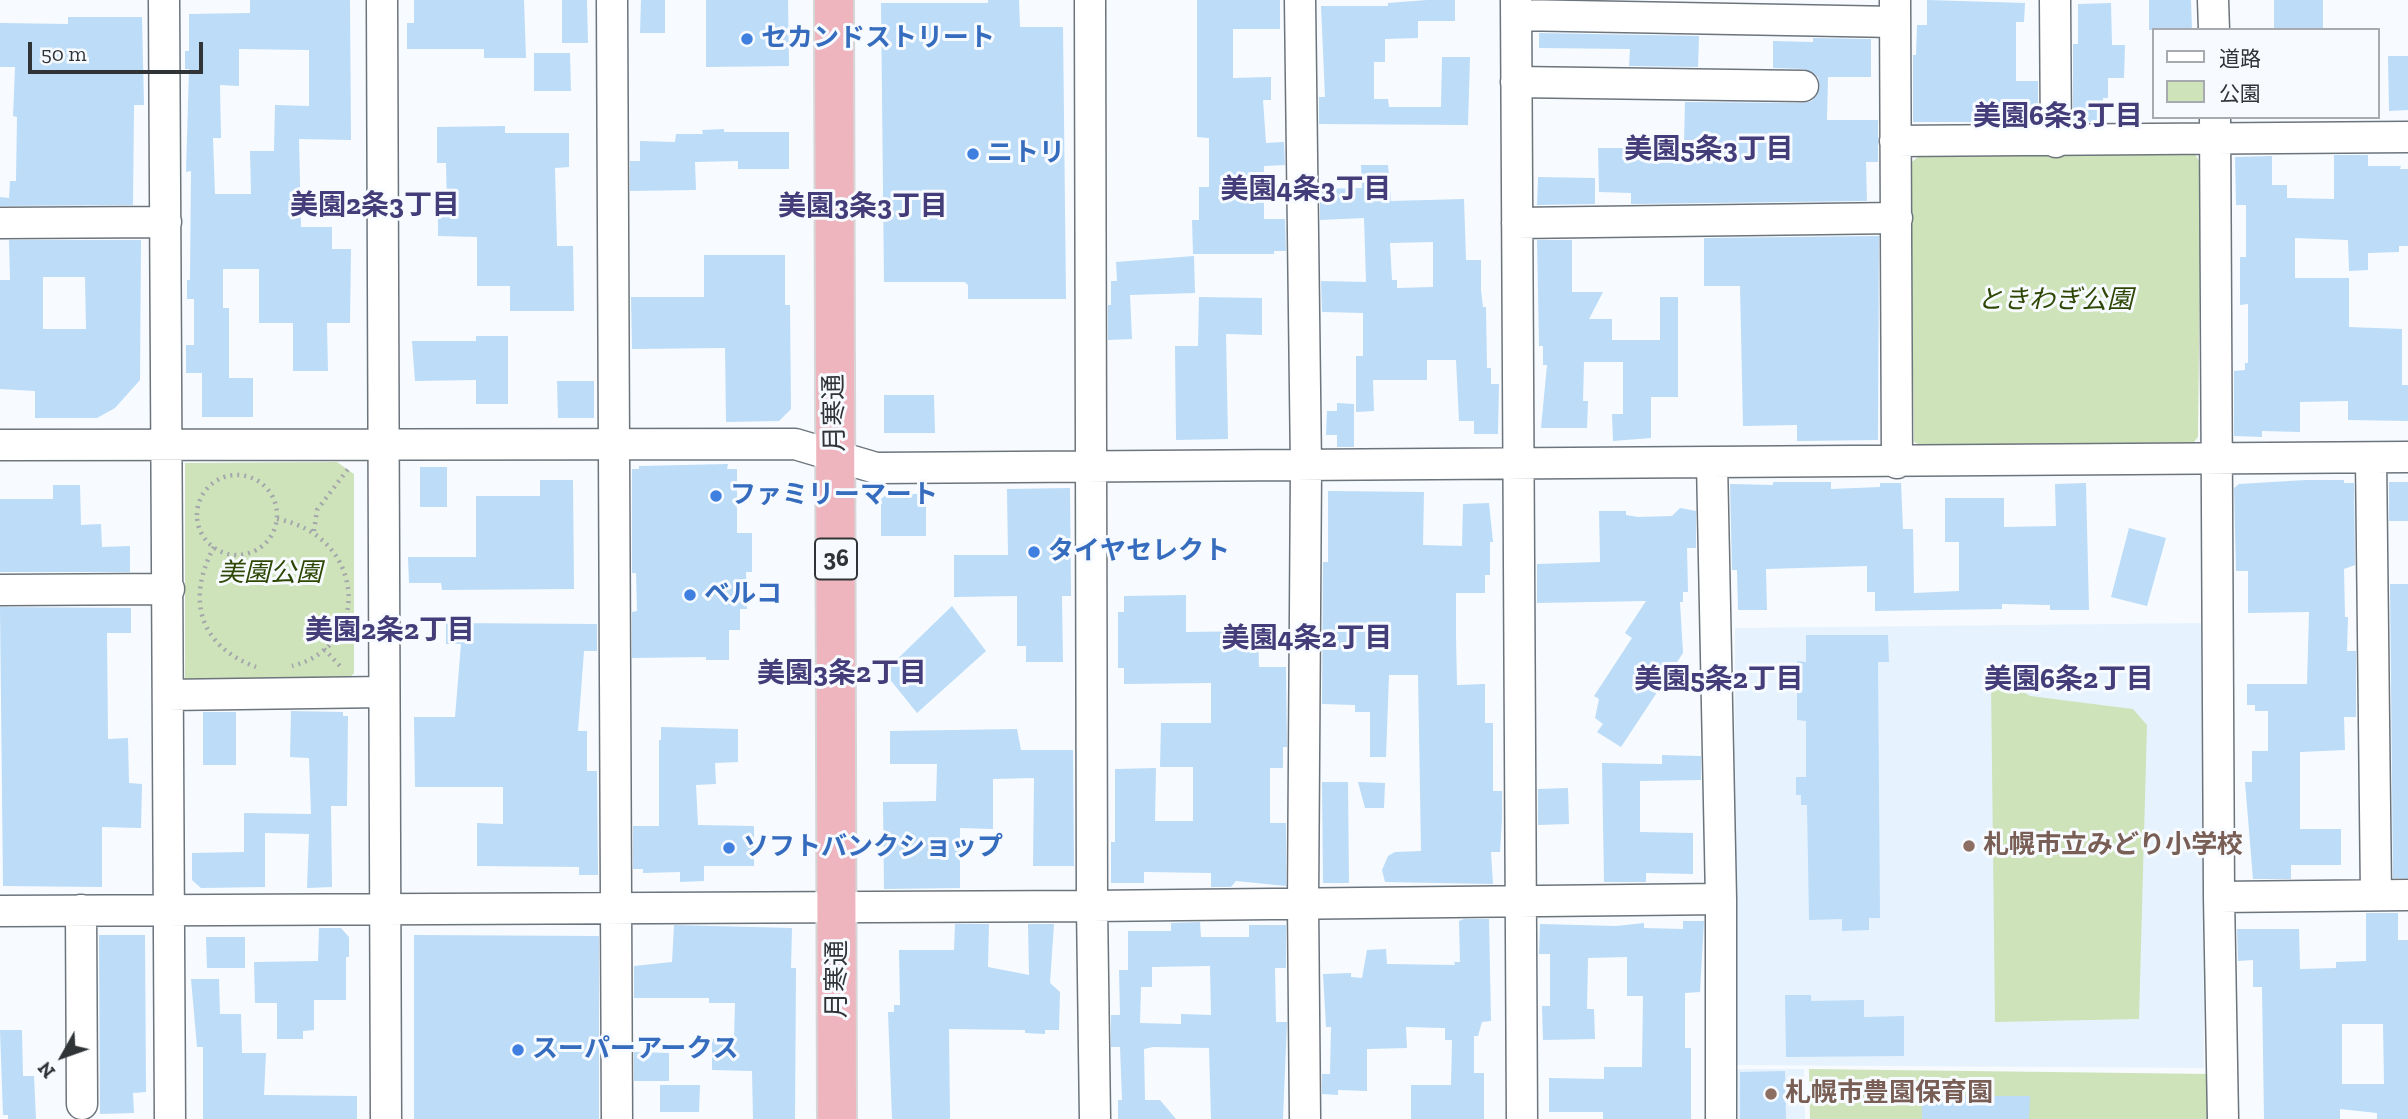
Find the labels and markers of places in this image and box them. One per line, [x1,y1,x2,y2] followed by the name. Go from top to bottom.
[761,23,995,55] place label: セカンドストリート
[739,31,755,47] marker: セカンドストリート
[987,138,1065,170] place label: ニトリ
[965,146,981,162] marker: ニトリ
[730,480,938,512] place label: ファミリーマート
[708,488,724,504] marker: ファミリーマート
[1048,536,1230,568] place label: タイヤセレクト
[1026,544,1042,560] marker: タイヤセレクト
[704,579,782,611] place label: ベルコ
[682,587,698,603] marker: ベルコ
[1983,830,2243,862] place label: 札幌市立みどり小学校
[743,832,1003,864] place label: ソフトバンクショップ
[1961,838,1977,854] marker: 札幌市立みどり小学校
[721,840,737,856] marker: ソフトバンクショップ
[532,1034,738,1066] place label: スーパーアークス
[510,1042,526,1058] marker: スーパーアークス
[1785,1078,1993,1110] place label: 札幌市豊園保育園
[1763,1086,1779,1102] marker: 札幌市豊園保育園

